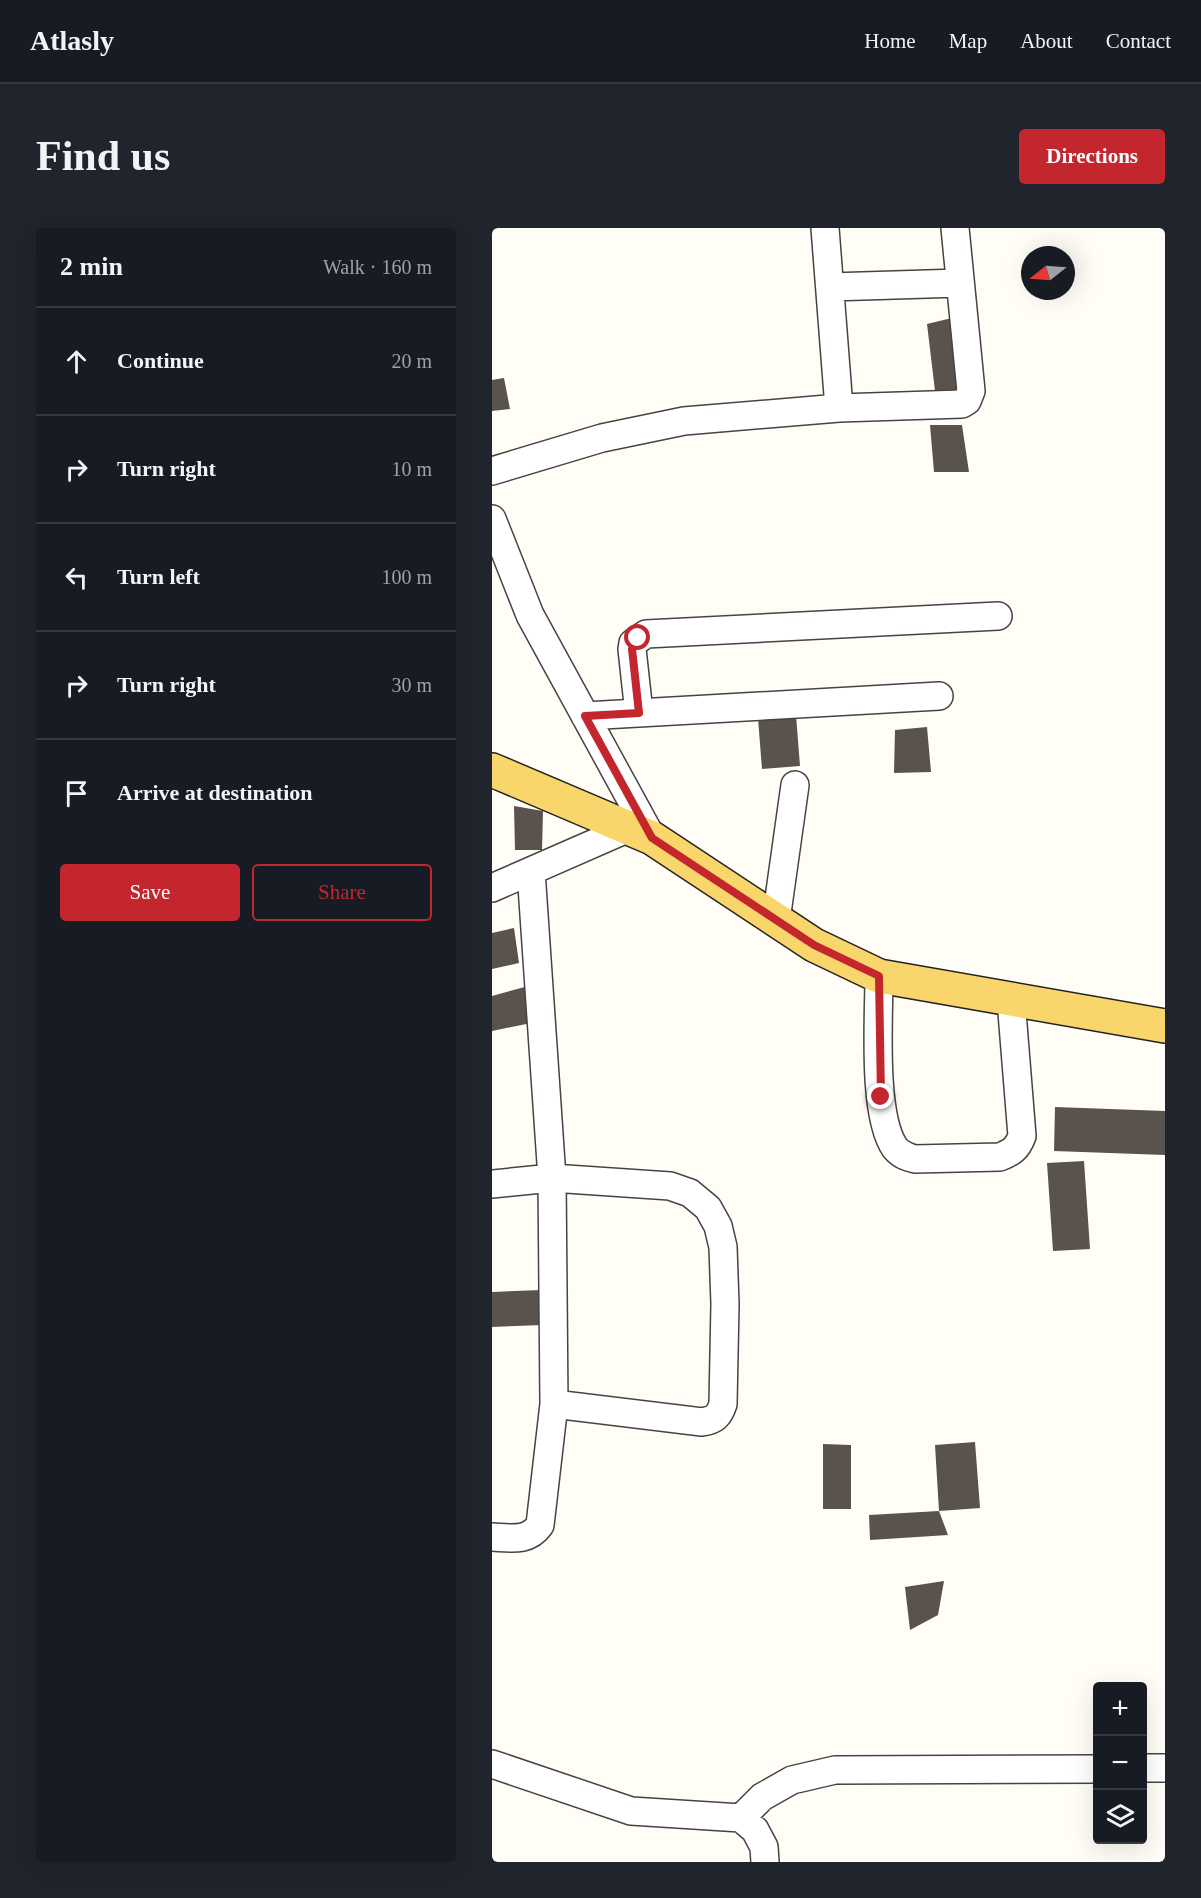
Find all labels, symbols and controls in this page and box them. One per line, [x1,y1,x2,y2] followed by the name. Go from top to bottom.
[30,25,114,56] text: Atlasly
[864,29,916,53] text: Home
[949,29,987,53] text: Map
[1020,29,1073,53] text: About
[1106,29,1171,53] text: Contact
[1019,129,1165,184] button: Directions
[36,133,170,179] text: Find us
[1021,246,1075,300] north arrow
[60,252,123,281] text: 2 min
[323,256,432,278] text: Walk · 160 m
[60,345,93,378] icon: ahead
[117,348,204,373] text: Continue
[391,350,432,372] text: 20 m
[60,453,93,486] icon: right
[117,456,216,481] text: Turn right
[391,458,432,480] text: 10 m
[60,561,93,594] icon: left
[117,564,200,589] text: Turn left
[381,566,432,588] text: 100 m
[624,624,650,650] route start
[60,669,93,702] icon: right
[117,672,216,697] text: Turn right
[391,674,432,696] text: 30 m
[60,777,93,810] icon: arrive
[117,780,313,805] text: Arrive at destination
[60,864,240,921] button: Save
[252,864,432,921] button: Share
[867,1083,893,1109] route end
[1093,1682,1147,1844] map controls
[1093,1682,1147,1736] button: +
[1093,1736,1147,1790] button: −
[1093,1790,1147,1844] button: layers

